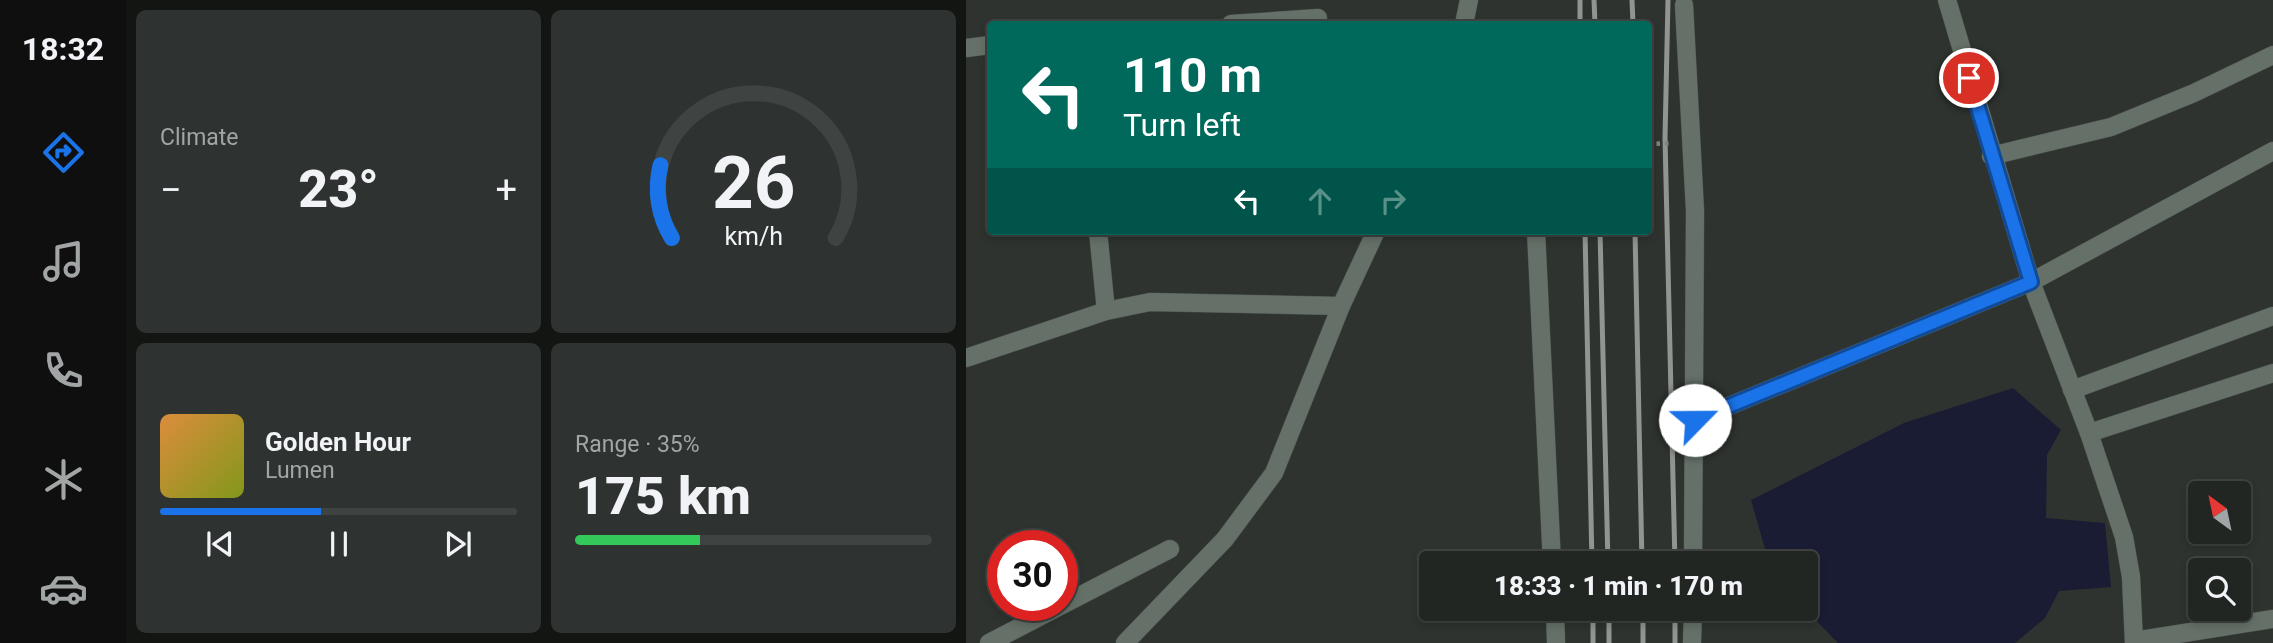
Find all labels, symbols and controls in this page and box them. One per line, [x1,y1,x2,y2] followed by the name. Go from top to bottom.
[22,30,104,68] text: 18:32
[1123,47,1262,104] text: 110 m
[1939,48,1999,108] pin
[1008,49,1099,140] icon: left
[1950,59,1988,97] icon: arrive
[1123,106,1241,144] text: Turn left
[160,124,239,151] text: Climate
[39,128,88,177] icon: directions
[712,140,795,226] text: 26
[298,159,379,220] text: 23°
[160,168,182,212] text: −
[495,168,517,212] text: +
[1228,182,1266,220] icon: left
[1301,182,1339,220] icon: ahead
[1374,182,1412,220] icon: right
[724,221,783,250] text: km/h
[39,237,88,286] icon: music
[39,346,88,395] icon: phone
[1658,383,1732,457] position arrow
[265,427,411,457] text: Golden Hour
[575,431,700,458] text: Range · 35%
[39,455,88,504] icon: climate
[265,457,335,484] text: Lumen
[575,466,751,527] text: 175 km
[2188,481,2250,544] north arrow
[2188,481,2251,621] map controls
[201,525,239,563] icon: previous
[320,525,358,563] icon: pause
[439,525,477,563] icon: next
[987,530,1078,621] speed limit sign: 30
[2188,558,2251,621] button: search
[39,564,88,613] icon: car
[1494,571,1743,601] text: 18:33 · 1 min · 170 m

